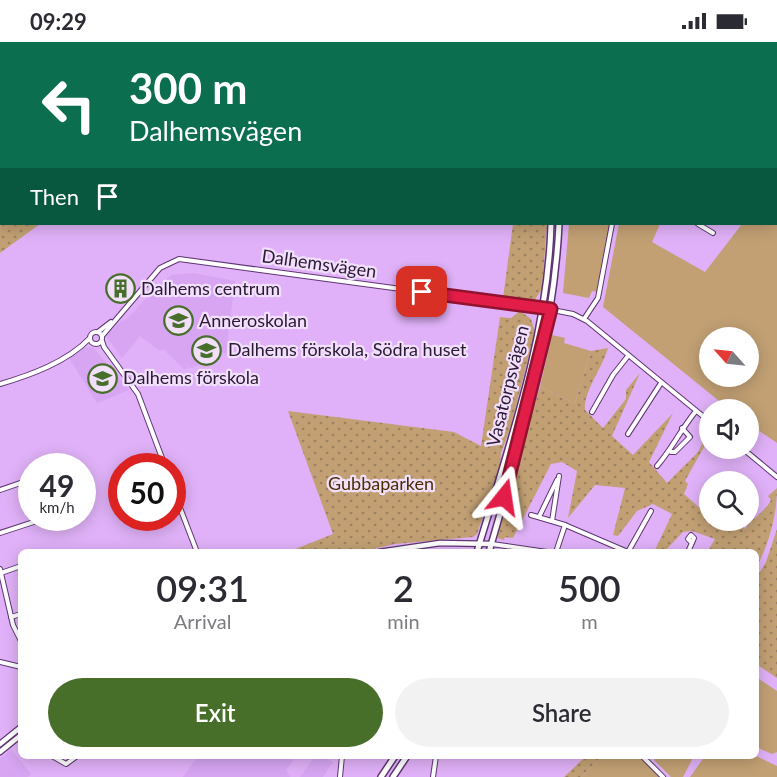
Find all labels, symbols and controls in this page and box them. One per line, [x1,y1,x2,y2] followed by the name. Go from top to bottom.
[30,8,87,35] text: 09:29
[129,63,247,113] text: 300 m
[30,66,108,144] icon: left
[129,114,302,147] text: Dalhemsvägen
[91,180,124,213] icon: arrive
[30,183,79,210] text: Then
[260,244,378,282] street label: Dalhemsvägen
[396,266,447,317] pin
[104,273,136,305] building icon: Dalhems centrum
[405,275,438,308] icon: arrive
[141,277,280,299] place label: Dalhems centrum
[162,305,194,337] school or university icon: Anneroskolan
[199,309,307,331] place label: Anneroskolan
[481,323,533,449] street label: Vasatorpsvägen
[699,327,759,387] north arrow
[699,327,759,531] map controls
[191,334,223,366] school or university icon: Dalhems förskola, Södra huset
[228,338,467,360] place label: Dalhems förskola, Södra huset
[86,362,118,394] school or university icon: Dalhems förskola
[123,366,259,388] place label: Dalhems förskola
[699,399,759,459] button: sound
[108,453,186,531] speed limit sign: 50
[472,465,536,529] position arrow
[40,467,74,503] text: 49
[699,471,759,531] button: search
[328,472,434,494] park label: Gubbaparken
[39,498,75,516] text: km/h
[156,566,249,610] text: 09:31
[393,566,414,610] text: 2
[558,566,621,610] text: 500
[174,609,231,633] text: Arrival
[387,609,420,633] text: min
[581,609,598,633] text: m
[48,678,383,747] button: Exit
[395,678,729,747] button: Share

